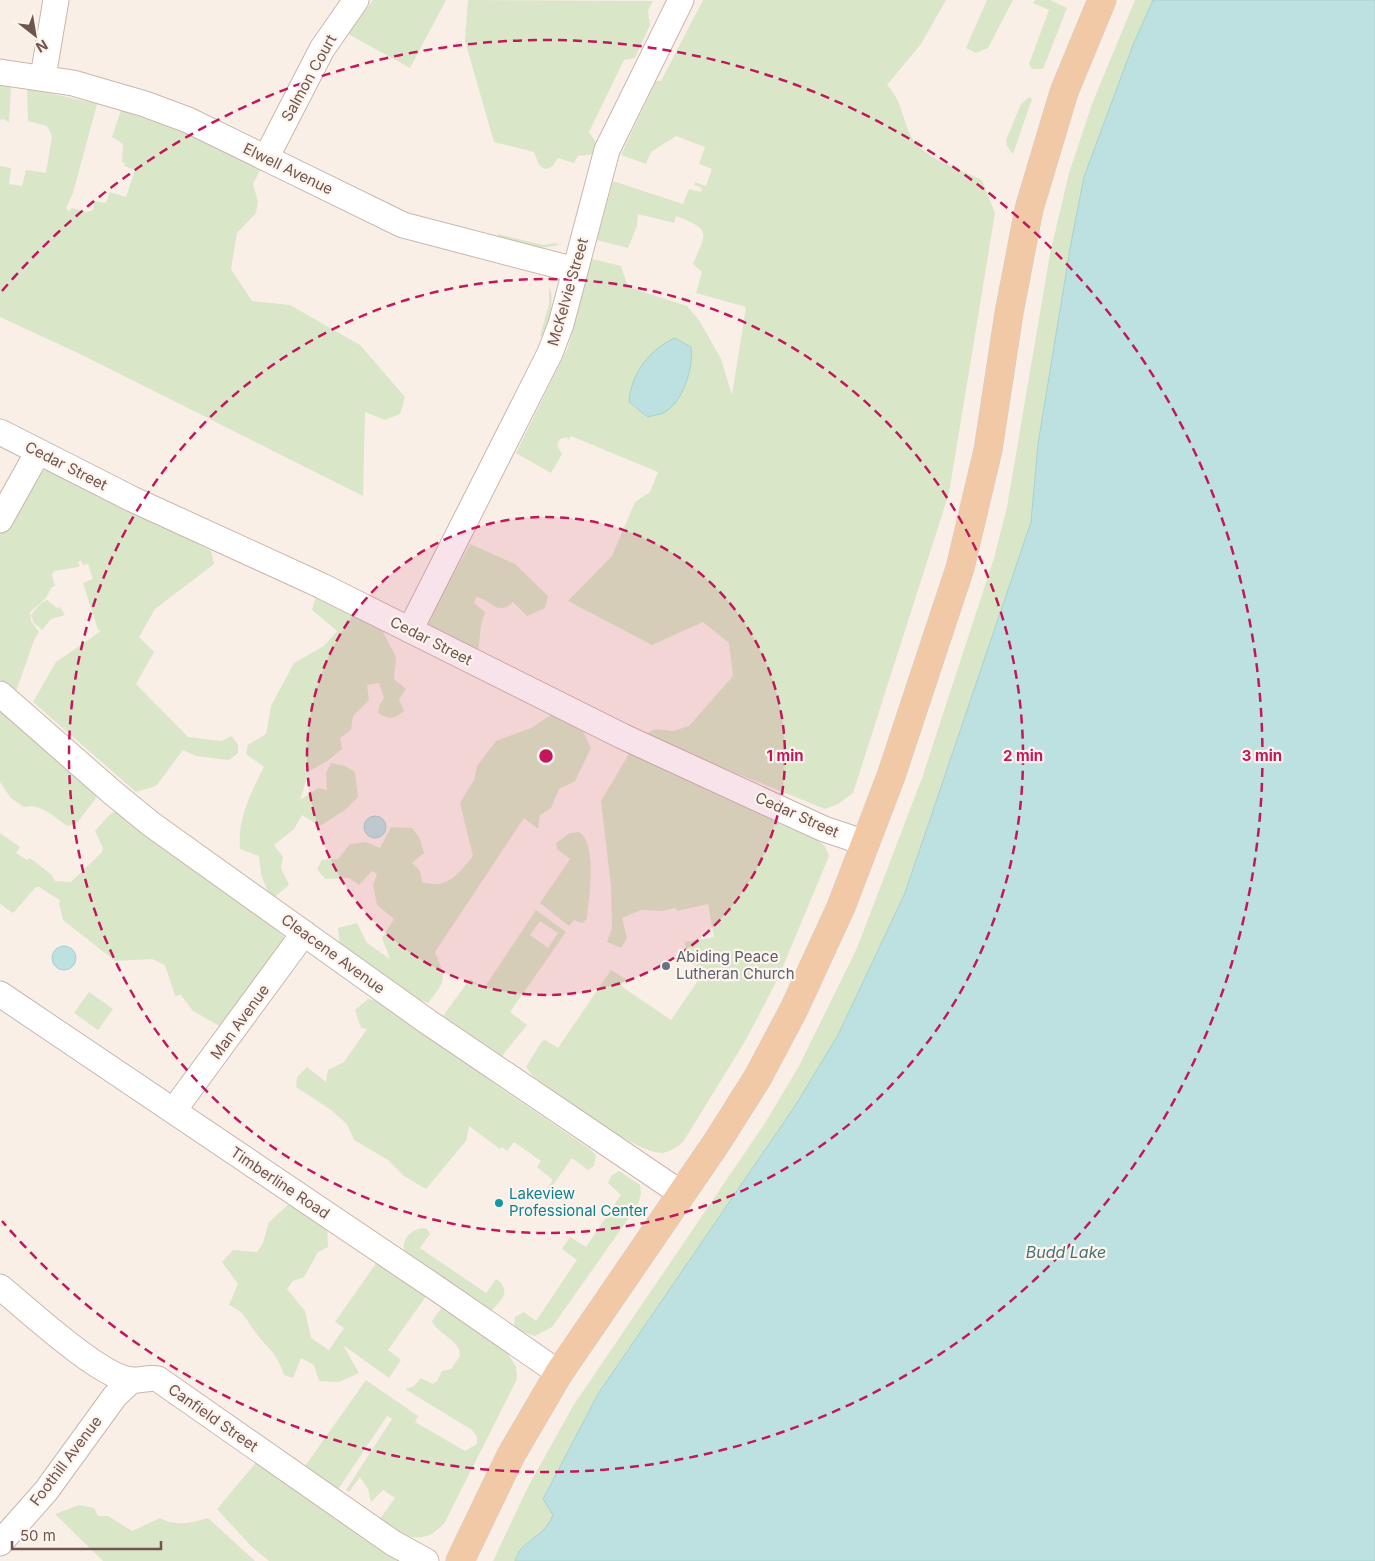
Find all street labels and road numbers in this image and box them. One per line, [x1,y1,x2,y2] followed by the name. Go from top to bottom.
[277,31,340,125] street label: Salmon Court
[240,139,336,198] street label: Elwell Avenue
[543,236,592,348] street label: McKelvie Street
[22,437,110,494] street label: Cedar Street
[387,612,475,669] street label: Cedar Street
[752,788,842,841] street label: Cedar Street
[278,910,389,998] street label: Cleacene Avenue
[206,981,273,1063] street label: Man Avenue
[227,1142,333,1223] street label: Timberline Road
[165,1380,262,1456] street label: Canfield Street
[26,1412,106,1509] street label: Foothill Avenue

